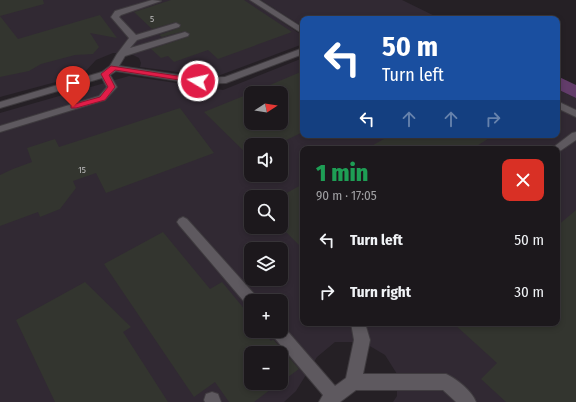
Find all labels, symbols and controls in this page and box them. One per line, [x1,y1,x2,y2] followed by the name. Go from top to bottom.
[150,14,154,24] house number: 5
[382,30,438,63] text: 50 m
[316,32,368,84] icon: left
[177,60,219,102] position arrow
[382,64,444,86] text: Turn left
[56,66,90,107] pin
[62,72,84,94] icon: arrive
[244,86,288,130] north arrow
[244,86,288,390] map controls
[356,108,378,130] icon: left
[398,108,420,130] icon: ahead
[440,108,462,130] icon: ahead
[482,108,504,130] icon: right
[244,138,288,182] button: sound
[316,159,368,187] text: 1 min
[502,159,544,201] button: close
[78,165,86,175] house number: 15
[316,188,377,203] text: 90 m · 17:05
[244,190,288,234] button: search
[316,229,338,251] icon: left
[350,231,403,249] text: Turn left
[514,231,544,249] text: 50 m
[244,242,288,286] button: layers
[316,281,338,303] icon: right
[350,283,411,301] text: Turn right
[514,283,544,301] text: 30 m
[244,294,288,338] button: +
[244,346,288,390] button: −

